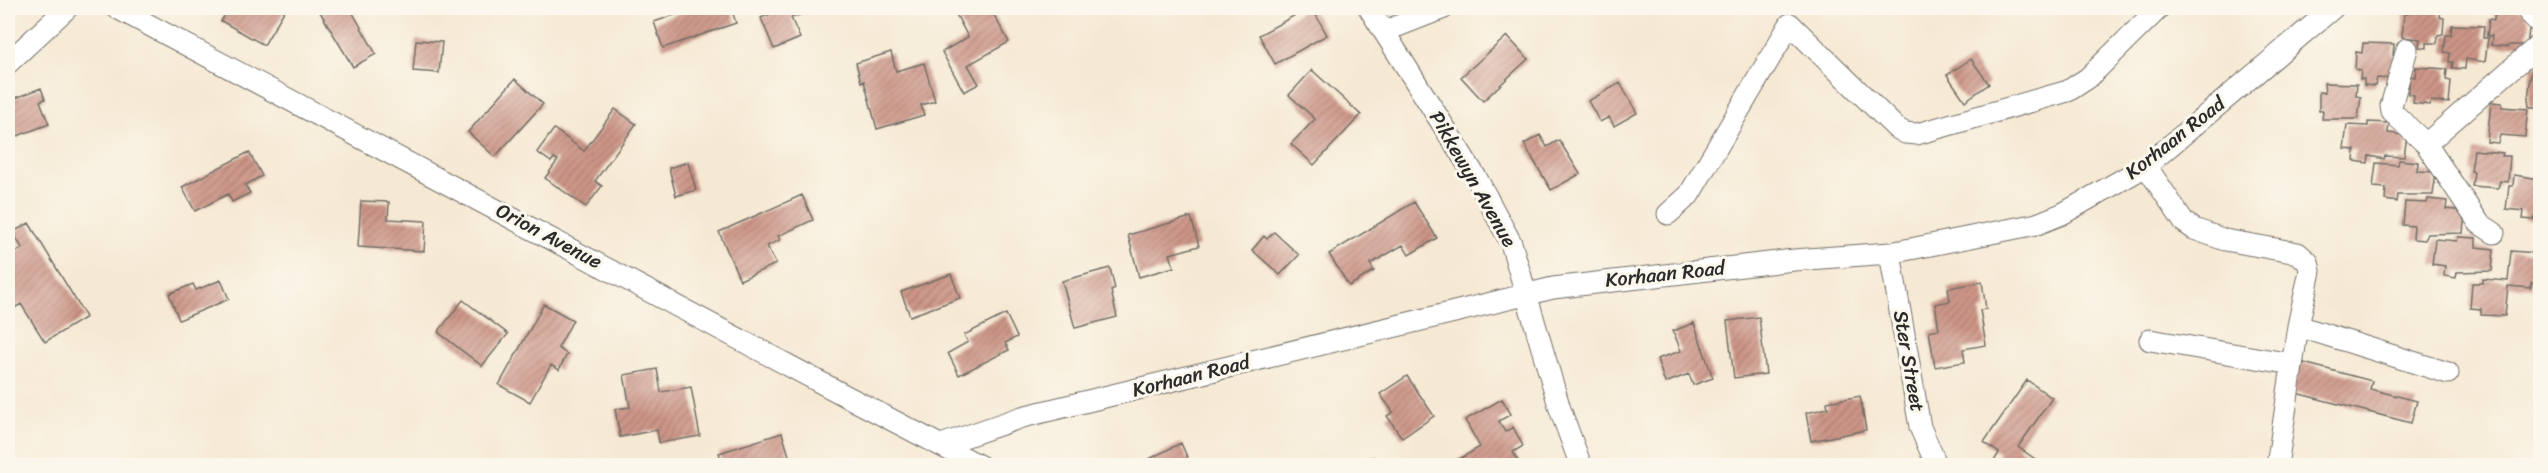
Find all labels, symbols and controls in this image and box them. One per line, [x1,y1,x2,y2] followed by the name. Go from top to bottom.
[2117,86,2234,189] street label: Korhaan Road
[1420,104,1527,254] street label: Pikkewyn Avenue
[489,193,609,279] street label: Orion Avenue
[1603,250,1728,298] street label: Korhaan Road
[1883,308,1935,415] street label: Ster Street
[1129,344,1255,407] street label: Korhaan Road

